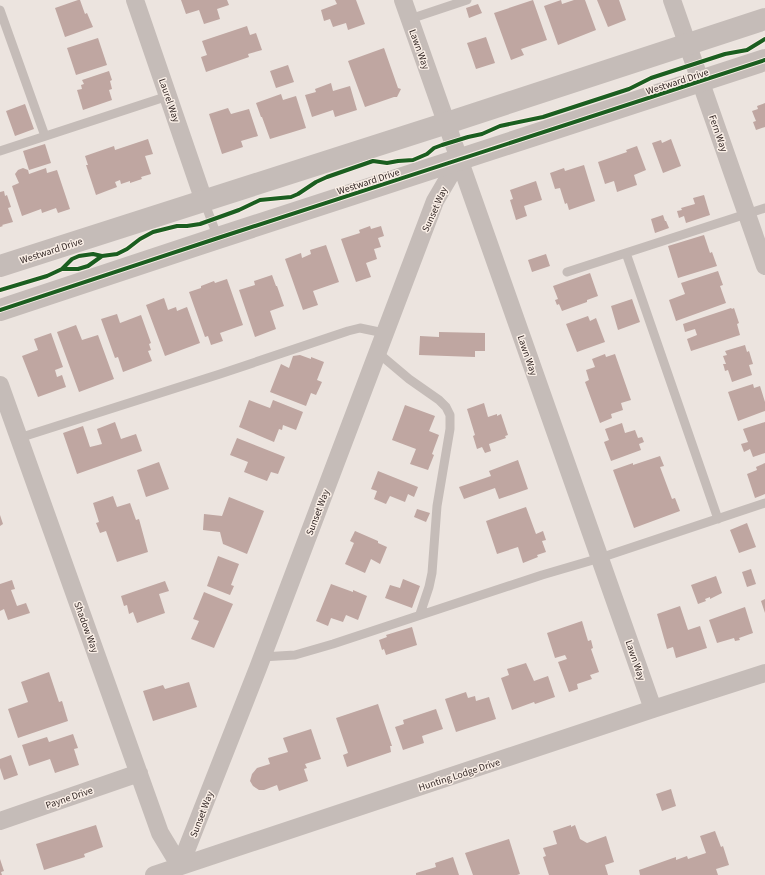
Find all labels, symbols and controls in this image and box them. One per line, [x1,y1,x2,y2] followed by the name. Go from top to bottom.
[405,27,433,72] street label: Lawn Way
[644,65,710,99] street label: Westward Drive
[155,76,183,124] street label: Laurel Way
[705,113,731,154] street label: Fern Way
[335,165,401,199] street label: Westward Drive
[419,184,451,234] street label: Sunset Way
[18,234,84,268] street label: Westward Drive
[514,333,541,378] street label: Lawn Way
[303,487,333,537] street label: Sunset Way
[70,600,102,655] street label: Shadow Way
[622,638,649,683] street label: Lawn Way
[417,755,502,795] street label: Hunting Lodge Drive
[44,783,95,813] street label: Payne Drive
[187,789,217,839] street label: Sunset Way

